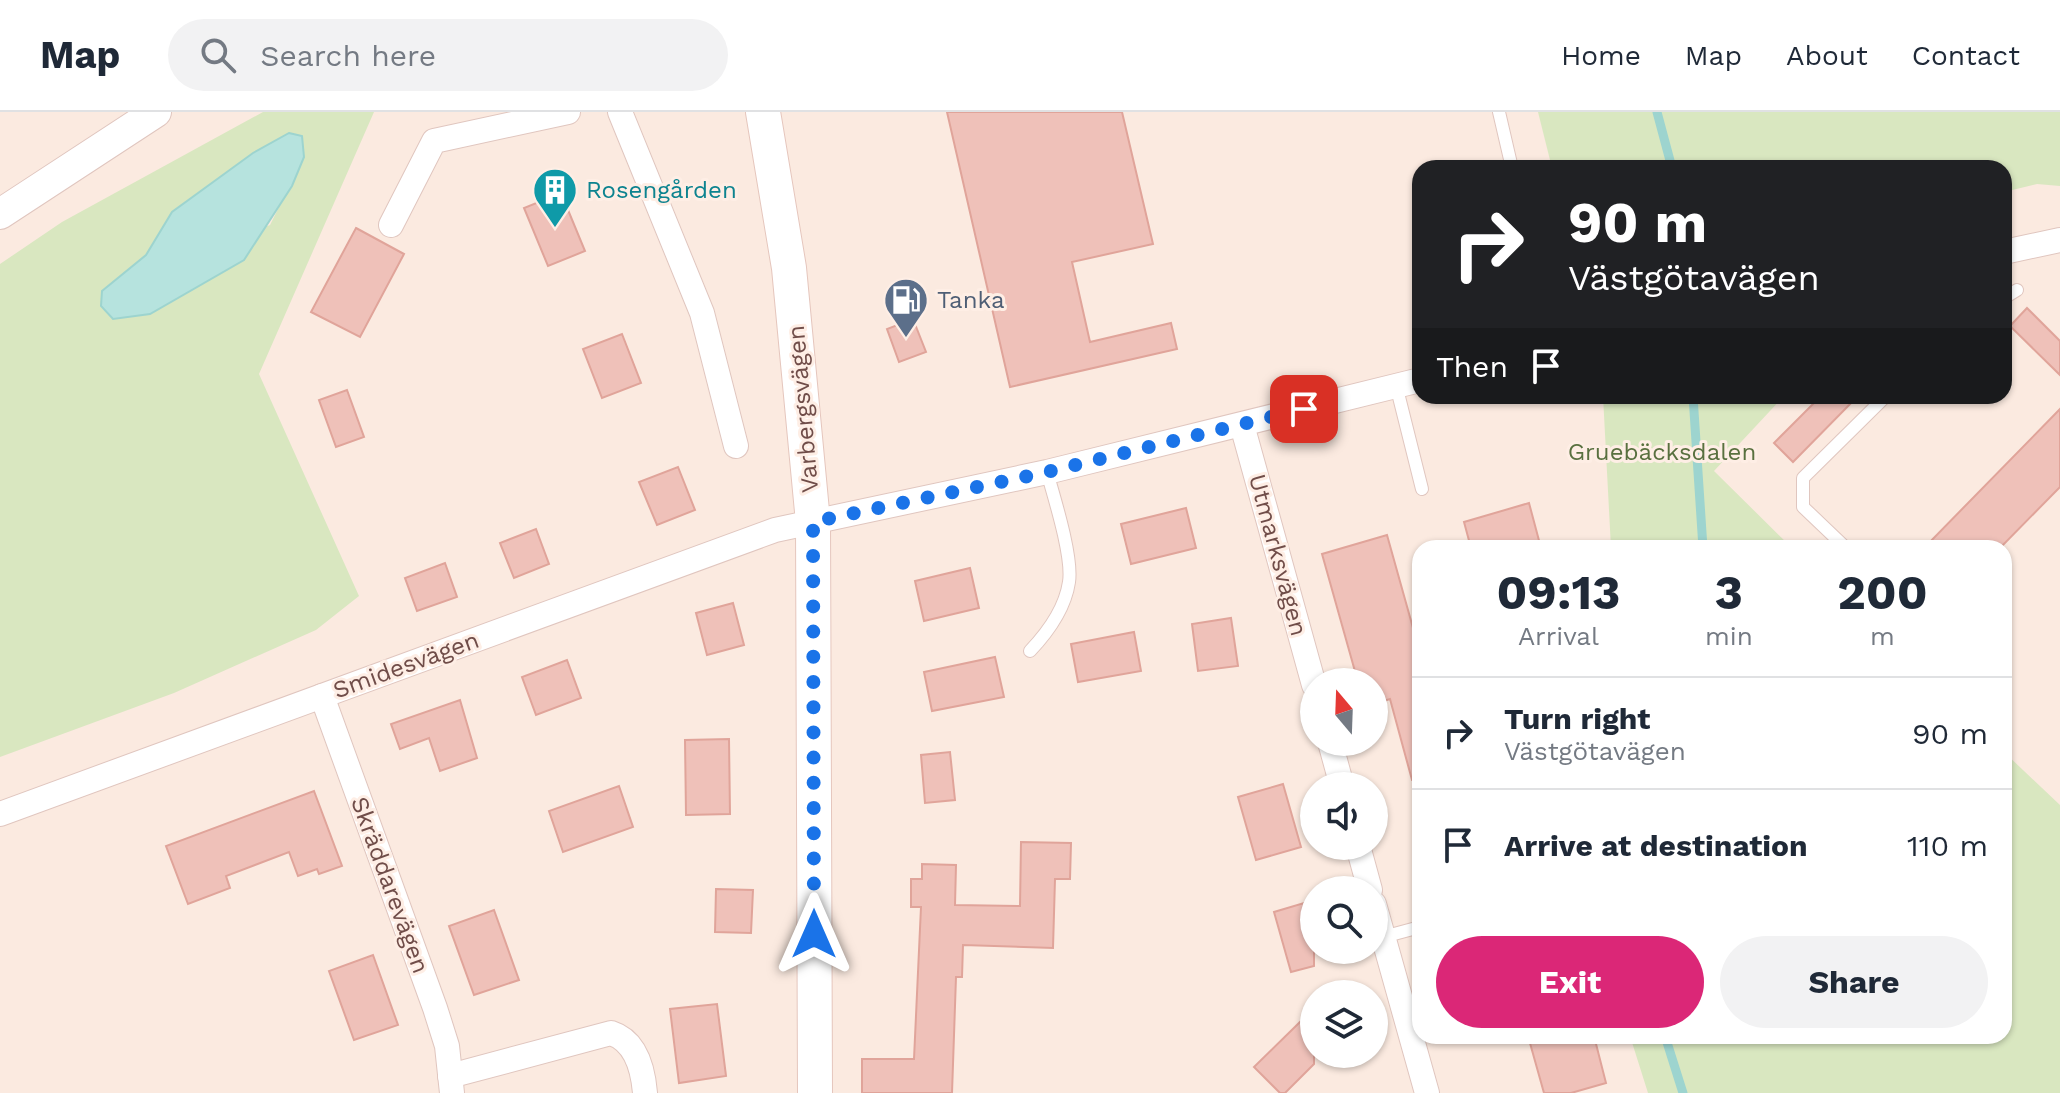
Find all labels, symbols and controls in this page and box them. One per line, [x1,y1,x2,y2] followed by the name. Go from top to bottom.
[168,19,728,91] search box
[40,33,120,77] text: Map
[196,33,240,77] icon: search
[260,38,436,73] text: Search here
[1561,39,1641,72] text: Home
[1685,39,1742,72] text: Map
[1786,39,1868,72] text: About
[1912,39,2020,72] text: Contact
[531,166,579,229] building icon: Rosengården
[586,176,737,204] place label: Rosengården
[1568,190,1707,256] text: 90 m
[1436,192,1540,296] icon: right
[1568,257,1820,299] text: Västgötavägen
[882,276,930,339] fuel station icon: Tanka
[937,286,1004,314] place label: Tanka
[782,324,824,494] street label: Varbergsvägen
[1524,344,1568,388] icon: arrive
[1436,349,1508,384] text: Then
[1270,375,1338,443] pin
[1282,387,1326,431] icon: arrive
[1568,438,1756,466] park label: Gruebäcksdalen
[1243,471,1313,639] street label: Utmarksvägen
[1496,564,1621,621] text: 09:13
[1715,564,1743,621] text: 3
[1837,564,1928,621] text: 200
[1518,621,1599,651] text: Arrival
[1705,621,1753,651] text: min
[1870,621,1895,651] text: m
[329,626,483,704] street label: Smidesvägen
[1300,668,1388,756] north arrow
[1300,668,1388,1068] map controls
[1504,701,1650,736] text: Turn right
[1436,711,1480,755] icon: right
[1912,716,1988,751] text: 90 m
[1504,736,1686,766] text: Västgötavägen
[1300,772,1388,860] button: sound
[345,793,435,977] street label: Skräddarevägen
[1436,823,1480,867] icon: arrive
[1504,828,1808,863] text: Arrive at destination
[1907,828,1988,863] text: 110 m
[1300,876,1388,964] button: search
[772,892,856,976] position arrow
[1436,936,1704,1028] button: Exit
[1720,936,1988,1028] button: Share
[1300,980,1388,1068] button: layers

